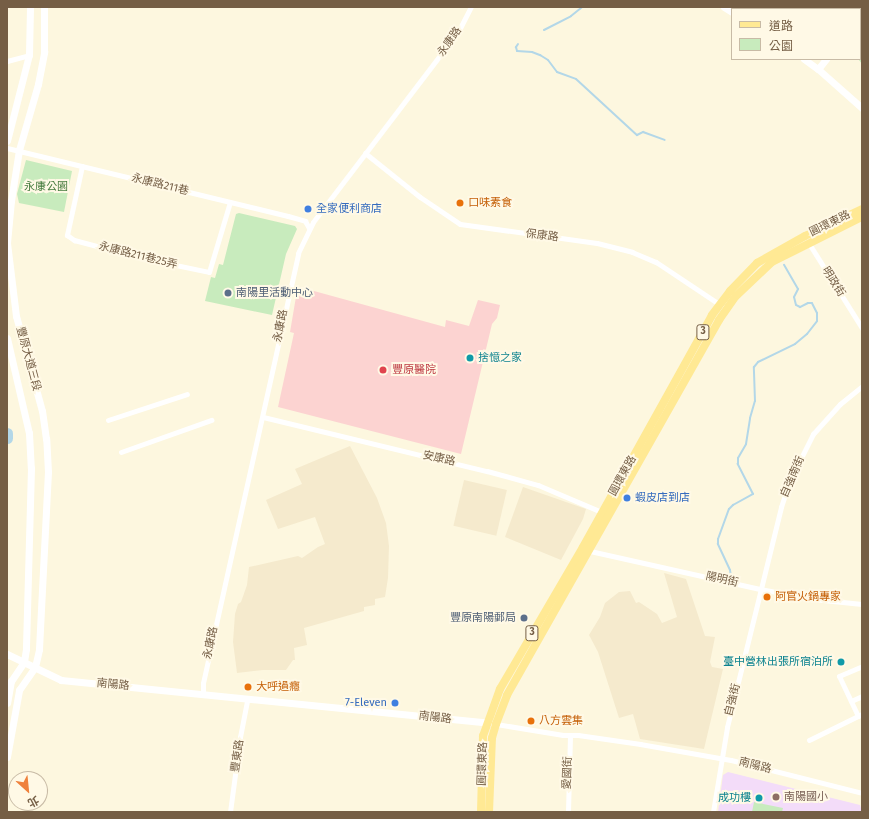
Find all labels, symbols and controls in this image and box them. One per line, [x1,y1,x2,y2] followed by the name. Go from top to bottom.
[731,8,861,60] legend
[769,19,793,33] text: 道路
[435,25,465,59] street label: 永康路
[769,39,793,53] text: 公園
[130,172,190,198] street label: 永康路211巷
[24,180,68,194] park label: 永康公園
[468,196,512,210] place label: 口味素食
[455,198,465,208] marker: 口味素食
[316,202,382,216] place label: 全家便利商店
[303,204,313,214] marker: 全家便利商店
[807,208,853,240] street label: 圓環東路
[525,227,559,245] street label: 保康路
[97,240,179,272] street label: 永康路211巷25弄
[819,265,847,299] street label: 明政街
[236,286,313,300] place label: 南陽里活動中心
[223,288,233,298] marker: 南陽里活動中心
[271,309,291,343] street label: 永康路
[696,324,710,340] road number: 3
[13,325,43,393] street label: 豐原大道三段
[478,351,522,365] place label: 捨憶之家
[465,353,475,363] marker: 捨憶之家
[392,363,436,377] place label: 豐原醫院
[377,364,389,376] marker: 豐原醫院
[421,449,457,469] street label: 安康路
[607,454,639,498] street label: 圓環東路
[778,454,808,500] street label: 自強南街
[635,491,690,505] place label: 蝦皮店到店
[622,493,632,503] marker: 蝦皮店到店
[704,570,740,590] street label: 陽明街
[775,590,841,604] place label: 阿官火鍋專家
[762,592,772,602] marker: 阿官火鍋專家
[450,611,516,625] place label: 豐原南陽郵局
[519,613,529,623] marker: 豐原南陽郵局
[201,625,221,661] street label: 永康路
[525,625,539,641] road number: 3
[723,655,833,669] place label: 臺中營林出張所宿泊所
[836,657,846,667] marker: 臺中營林出張所宿泊所
[96,677,130,693] street label: 南陽路
[256,680,300,694] place label: 大呼過癮
[243,682,253,692] marker: 大呼過癮
[723,682,743,718] street label: 自強街
[345,696,387,710] place label: 7-Eleven
[390,698,400,708] marker: 7-Eleven
[418,709,452,727] street label: 南陽路
[539,714,583,728] place label: 八方雲集
[526,716,536,726] marker: 八方雲集
[229,739,247,773] street label: 豐東路
[476,742,490,786] street label: 圓環東路
[561,756,575,790] street label: 愛國街
[737,756,773,776] street label: 南陽路
[8,771,48,811] north arrow
[784,790,828,804] place label: 南陽國小
[718,791,751,805] place label: 成功樓
[771,792,781,802] marker: 南陽國小
[25,793,41,810] text: 北
[754,793,764,803] marker: 成功樓

